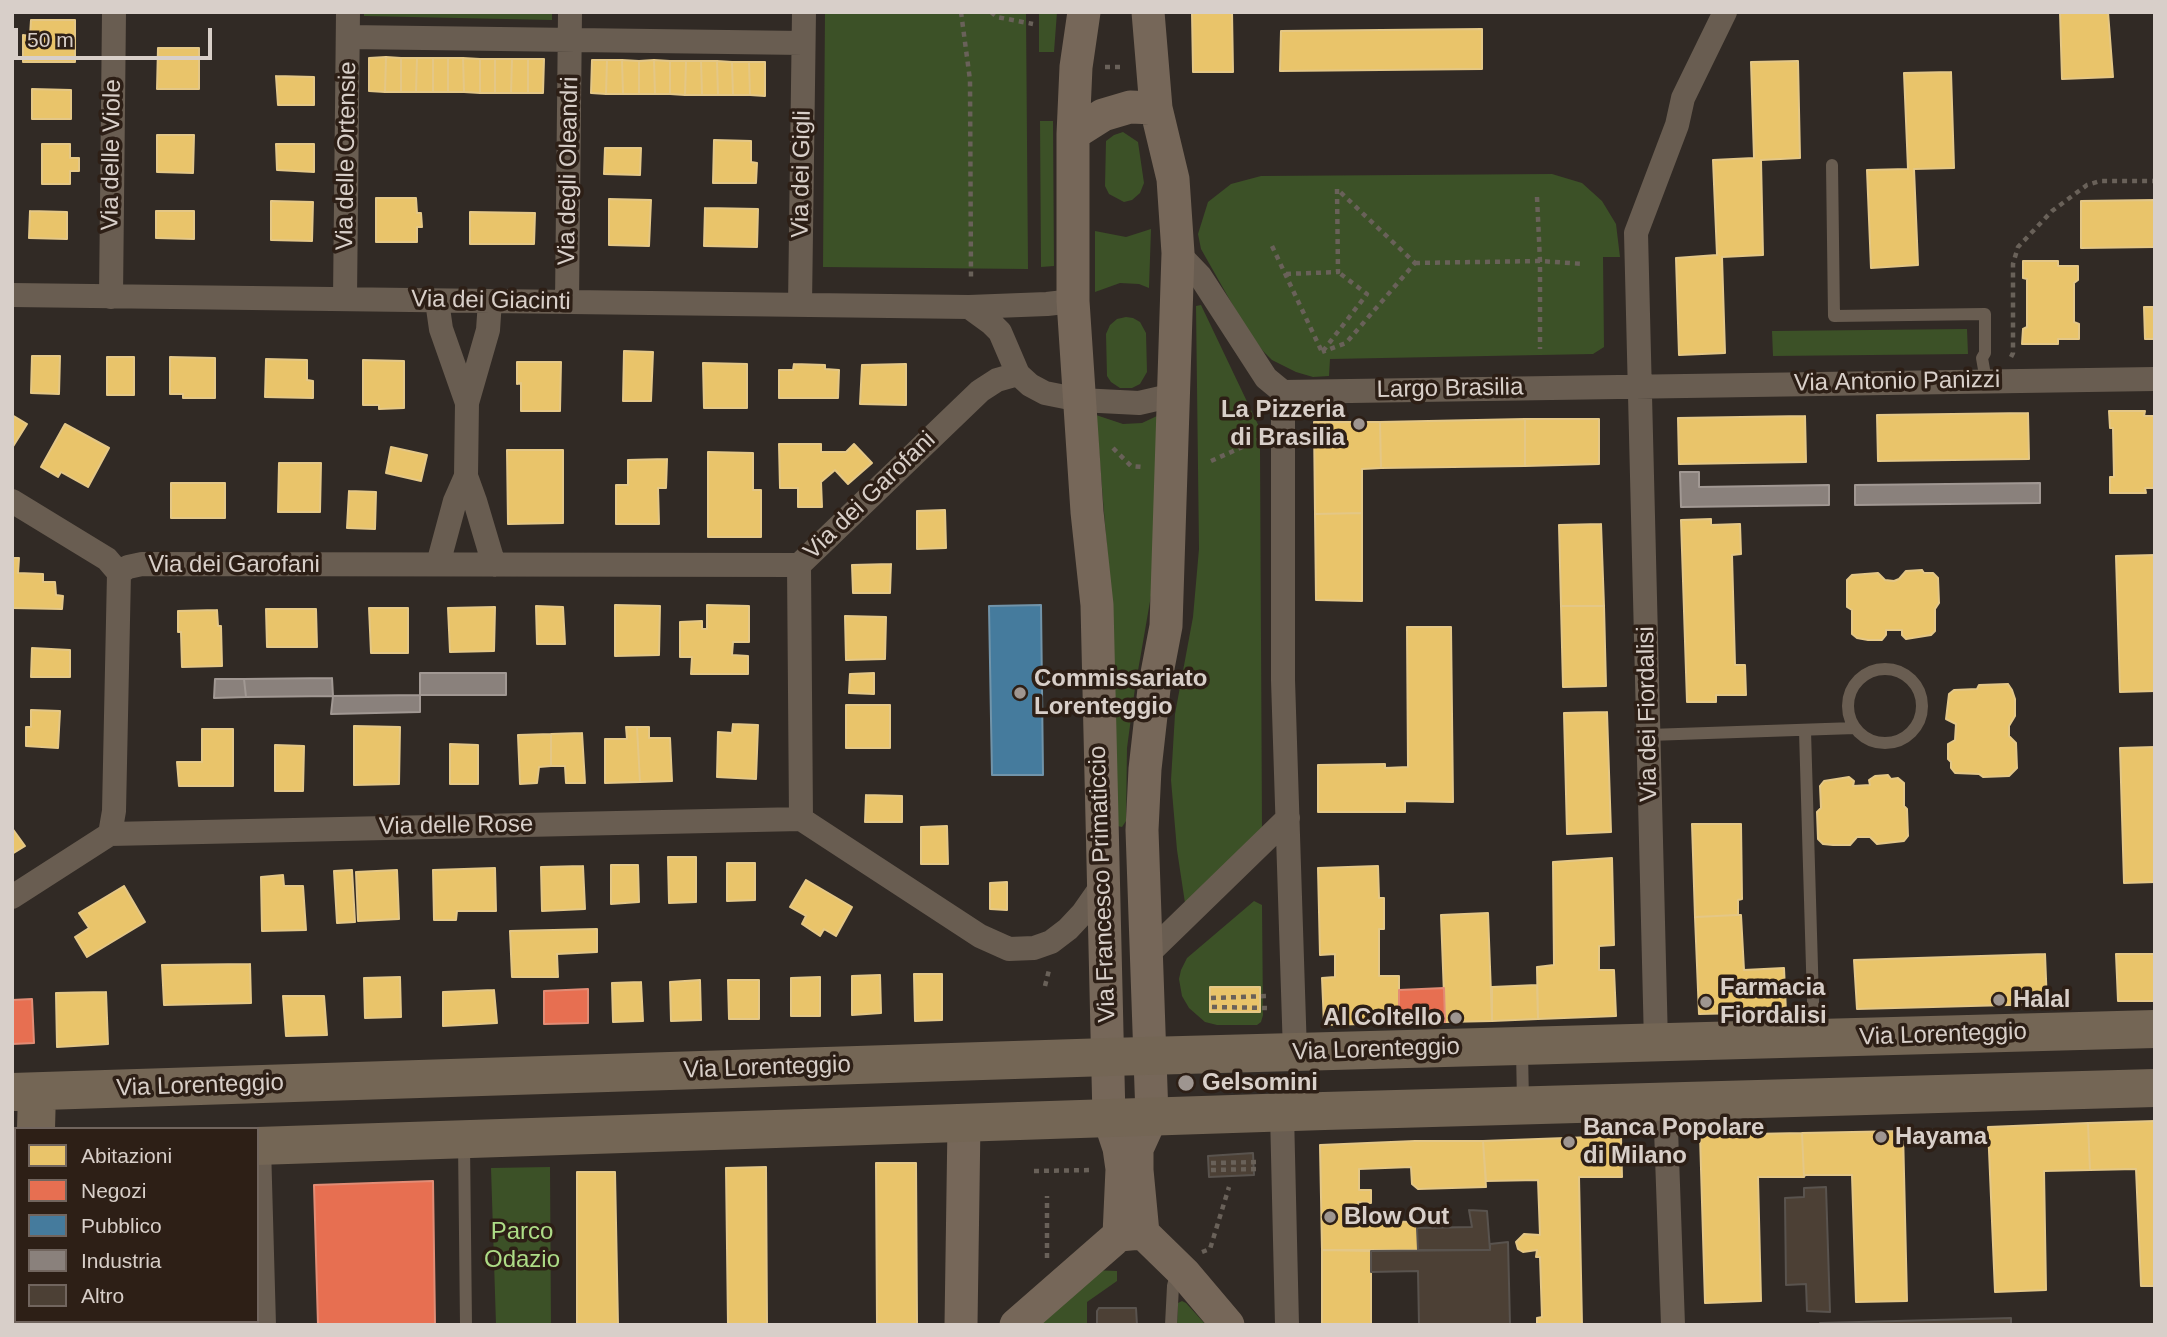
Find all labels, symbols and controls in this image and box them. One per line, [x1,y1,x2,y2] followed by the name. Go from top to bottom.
[18,14,215,58] scale bar
[27,28,74,51] text: 50 m
[331,61,363,251] street label: Via delle Ortensie
[553,76,585,266] street label: Via degli Oleandri
[96,79,128,231] street label: Via delle Viole
[786,110,818,238] street label: Via dei Gigli
[411,285,571,317] street label: Via dei Giacinti
[1794,366,2000,398] street label: Via Antonio Panizzi
[1376,373,1524,405] street label: Largo Brasilia
[1221,396,1345,452] place label: La Pizzeria di Brasilia
[1351,416,1367,432] marker: La Pizzeria di Brasilia
[798,426,942,566] street label: Via dei Garofani
[148,551,320,579] street label: Via dei Garofani
[1632,626,1664,802] street label: Via dei Fiordalisi
[1034,665,1207,721] place label: Commissariato Lorenteggio
[1012,685,1028,701] marker: Commissariato Lorenteggio
[1084,745,1122,1023] street label: Via Francesco Primaticcio
[379,810,533,842] street label: Via delle Rose
[1720,974,1827,1030] place label: Farmacia Fiordalisi
[2013,986,2070,1014] place label: Halal
[1991,992,2007,1008] marker: Halal
[1698,994,1714,1010] marker: Farmacia Fiordalisi
[1323,1004,1442,1032] place label: Al Coltello
[1448,1010,1464,1026] marker: Al Coltello
[1859,1018,2027,1052] street label: Via Lorenteggio
[1292,1033,1460,1067] street label: Via Lorenteggio
[683,1051,851,1085] street label: Via Lorenteggio
[116,1069,284,1103] street label: Via Lorenteggio
[1202,1069,1318,1097] place label: Gelsomini
[1176,1073,1196,1093] marker: Gelsomini
[1583,1114,1764,1170] place label: Banca Popolare di Milano
[1895,1123,1987,1151] place label: Hayama
[14,1127,259,1323] legend
[1873,1129,1889,1145] marker: Hayama
[1561,1134,1577,1150] marker: Banca Popolare di Milano
[81,1144,172,1167] text: Abitazioni
[81,1179,146,1202] text: Negozi
[1344,1203,1449,1231] place label: Blow Out
[1322,1209,1338,1225] marker: Blow Out
[81,1214,162,1237] text: Pubblico
[484,1218,560,1274] park label: Parco Odazio
[81,1249,162,1272] text: Industria
[81,1284,124,1307] text: Altro

